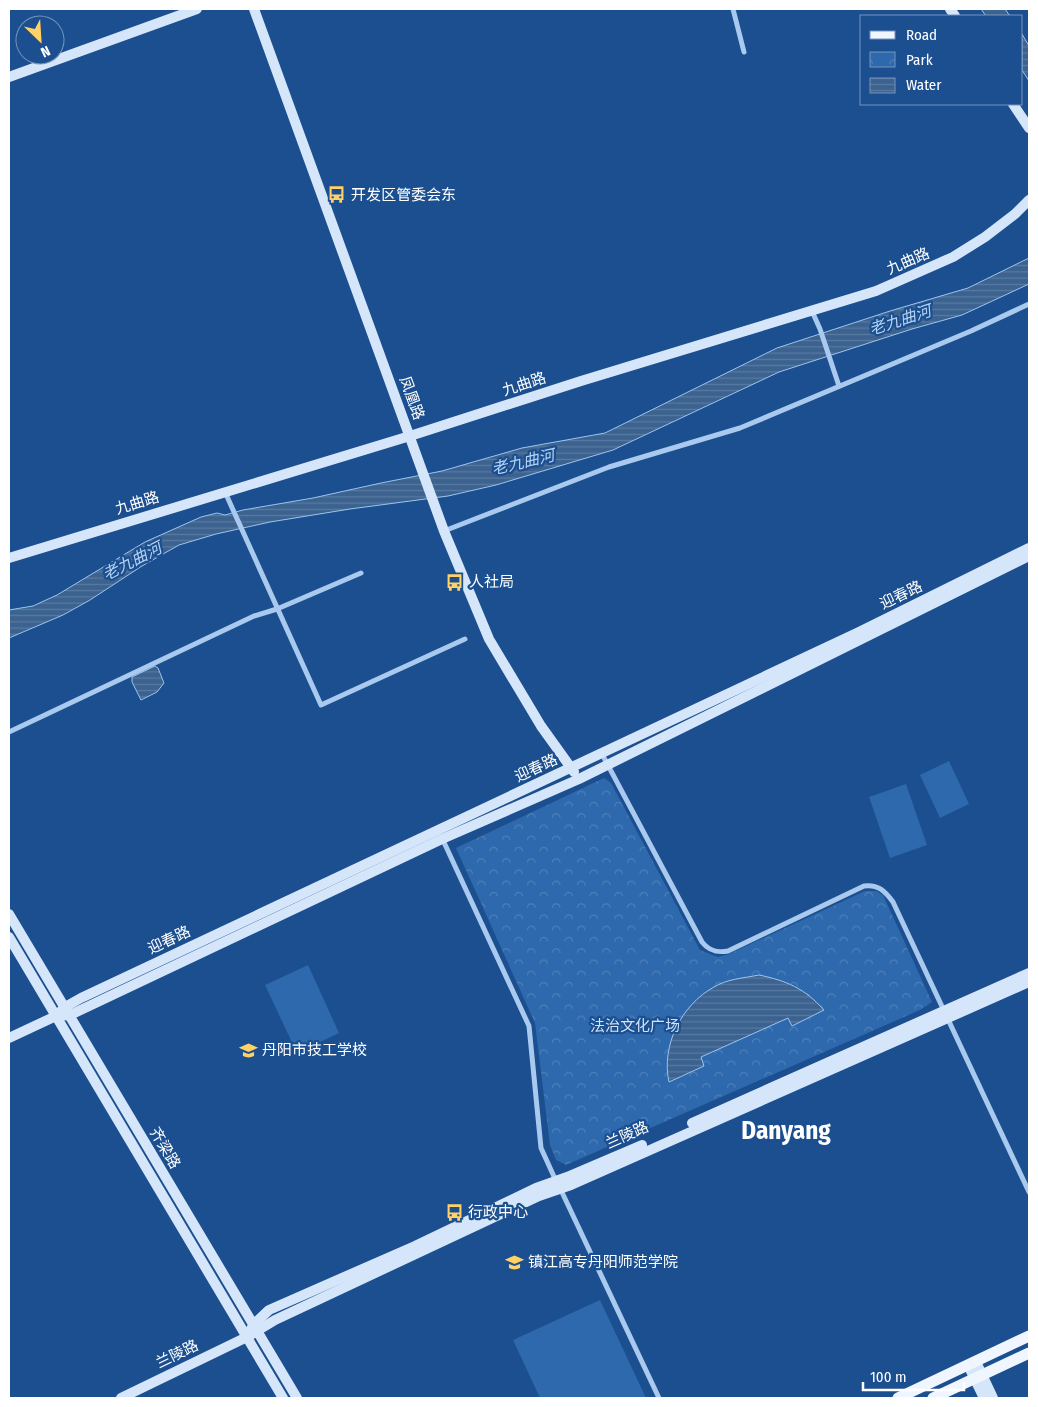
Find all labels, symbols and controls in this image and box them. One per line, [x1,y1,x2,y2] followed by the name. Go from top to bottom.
[15,15,65,65] north arrow
[860,15,1023,105] legend
[906,26,937,44] text: Road
[38,42,53,61] text: N
[906,51,933,69] text: Park
[906,76,942,94] text: Water
[327,185,347,205] bus stop icon: 开发区管委会东
[351,186,456,204] place label: 开发区管委会东
[884,244,932,278] street label: 九曲路
[867,300,936,339] water label: 老九曲河
[500,368,548,400] street label: 九曲路
[396,374,428,422] street label: 凤凰路
[490,445,559,478] water label: 老九曲河
[113,488,161,518] street label: 九曲路
[99,537,167,584] water label: 老九曲河
[445,572,465,592] bus stop icon: 人社局
[469,573,514,591] place label: 人社局
[877,577,925,613] street label: 迎春路
[512,750,560,786] street label: 迎春路
[145,922,193,958] street label: 迎春路
[590,1017,680,1035] park label: 法治文化广场
[238,1040,258,1060] school or university icon: 丹阳市技工学校
[262,1041,367,1059] place label: 丹阳市技工学校
[741,1116,831,1146] district label: Danyang
[603,1118,651,1152] street label: 兰陵路
[146,1124,184,1172] street label: 齐梁路
[444,1202,464,1222] bus stop icon: 行政中心
[468,1203,528,1221] place label: 行政中心
[504,1252,524,1272] school or university icon: 镇江高专丹阳师范学院
[528,1253,678,1271] place label: 镇江高专丹阳师范学院
[153,1336,201,1372] street label: 兰陵路
[863,1360,964,1392] scale bar
[870,1368,907,1386] text: 100 m

